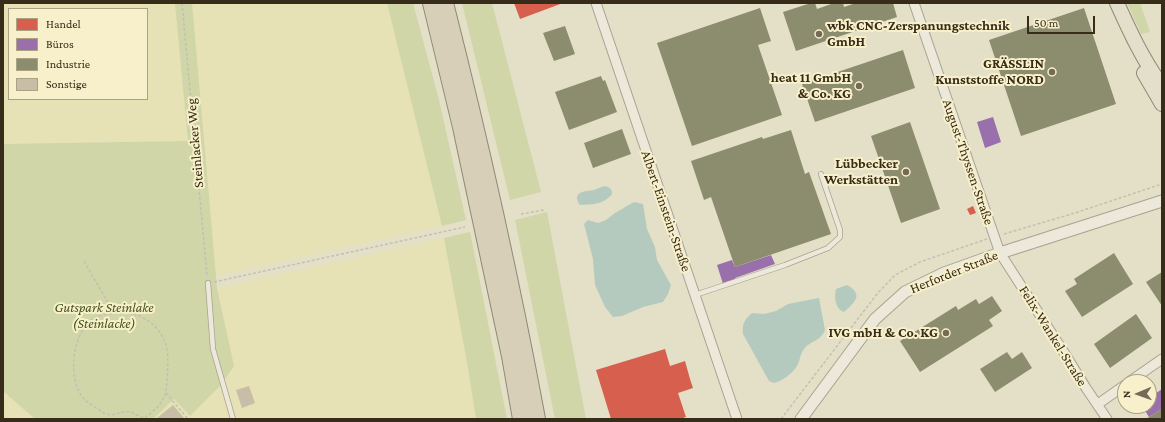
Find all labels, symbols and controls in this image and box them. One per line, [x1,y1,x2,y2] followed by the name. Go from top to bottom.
[8,8,148,100] legend
[1029,8,1097,34] scale bar
[1034,16,1058,30] text: 50 m
[46,17,81,31] text: Handel
[827,18,1010,50] place label: wbk CNC-Zerspanungstechnik GmbH
[814,29,824,39] marker: wbk CNC-Zerspanungstechnik GmbH
[46,37,74,51] text: Büros
[935,56,1044,88] place label: GRÄSSLIN Kunststoffe NORD
[46,57,90,71] text: Industrie
[1047,67,1057,77] marker: GRÄSSLIN Kunststoffe NORD
[771,70,851,102] place label: heat 11 GmbH & Co. KG
[46,77,87,91] text: Sonstige
[854,81,864,91] marker: heat 11 GmbH & Co. KG
[939,97,997,227] street label: August-Thyssen-Straße
[183,98,207,188] street label: Steinlacker Weg
[637,148,695,274] street label: Albert-Einstein-Straße
[824,156,898,188] place label: Lübbecker Werkstätten
[901,167,911,177] marker: Lübbecker Werkstätten
[908,247,1000,297] street label: Herforder Straße
[1015,283,1091,389] street label: Felix-Wankel-Straße
[54,300,154,332] park label: Gutspark Steinlake (Steinlacke)
[828,325,938,341] place label: IVG mbH & Co. KG
[941,328,951,338] marker: IVG mbH & Co. KG
[1117,374,1157,414] north arrow
[1120,390,1132,398] text: N

